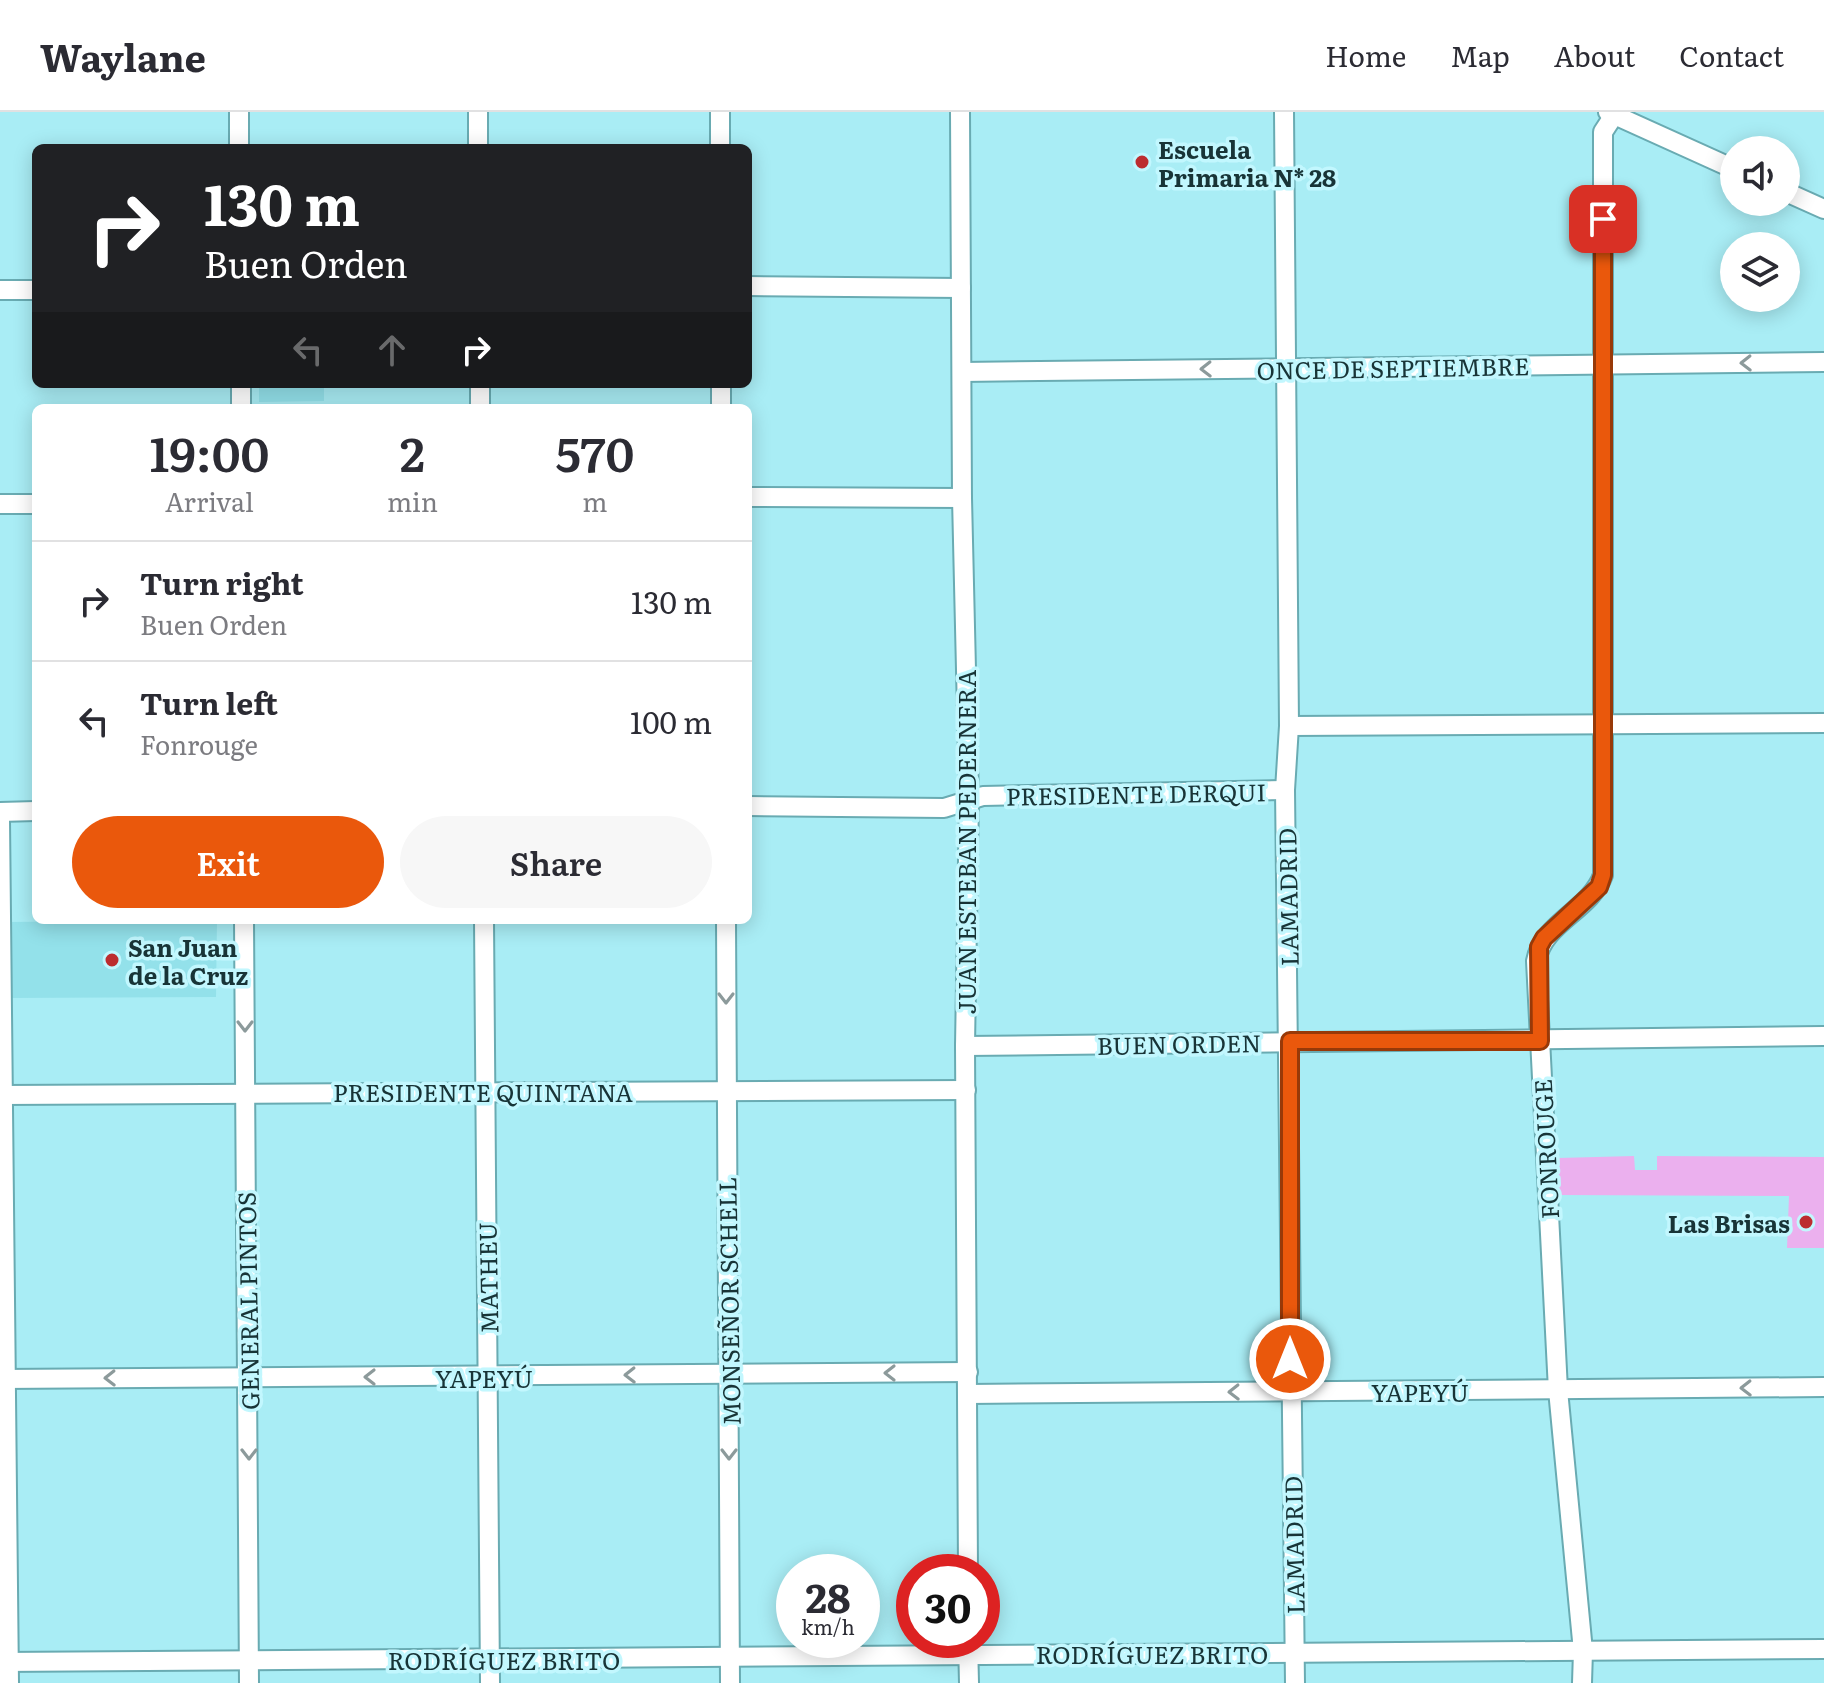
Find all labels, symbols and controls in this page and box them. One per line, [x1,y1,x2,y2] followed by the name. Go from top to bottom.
[40,27,206,84] text: Waylane
[1325,34,1406,76] text: Home
[1450,34,1510,76] text: Map
[1554,34,1635,76] text: About
[1679,34,1784,76] text: Contact
[1158,131,1336,194] place label: Escuela Primaria N* 28
[1720,136,1800,312] map controls
[1720,136,1800,216] button: sound
[1133,153,1151,171] marker: Escuela Primaria N* 28
[204,160,360,243] text: 130 m
[72,176,176,280] icon: right
[1569,185,1637,253] pin
[1581,197,1625,241] icon: arrive
[1720,232,1800,312] button: layers
[204,236,408,289] text: Buen Orden
[286,328,330,372] icon: left
[370,328,414,372] icon: ahead
[454,328,498,372] icon: right
[1256,347,1530,387] street label: ONCE DE SEPTIEMBRE
[1739,354,1752,372] one-way arrow
[1199,360,1212,378] one-way arrow
[150,416,269,487] text: 19:00
[400,416,425,487] text: 2
[556,416,634,487] text: 570
[165,481,254,520] text: Arrival
[387,481,438,520] text: min
[582,481,608,520] text: m
[140,560,304,604] text: Turn right
[72,579,116,623] icon: right
[631,579,712,623] text: 130 m
[140,604,287,643] text: Buen Orden
[948,669,983,1014] street label: JUAN ESTEBAN PEDERNERA
[140,680,278,724] text: Turn left
[72,699,116,743] icon: left
[630,699,712,743] text: 100 m
[140,724,258,763] text: Fonrouge
[1005,773,1267,813] street label: PRESIDENTE DERQUI
[72,816,384,908] button: Exit
[400,816,712,908] button: Share
[1268,827,1306,967] street label: LAMADRID
[128,929,249,992] place label: San Juan de la Cruz
[103,951,121,969] marker: San Juan de la Cruz
[717,992,735,1005] one-way arrow
[236,1020,254,1033] one-way arrow
[1096,1024,1262,1062] street label: BUEN ORDEN
[333,1074,633,1109] street label: PRESIDENTE QUINTANA
[1524,1078,1566,1220] street label: FONROUGE
[708,1176,748,1426] street label: MONSEÑOR SCHELL
[228,1192,266,1410] street label: GENERAL PINTOS
[1668,1205,1790,1240] place label: Las Brisas
[1797,1213,1815,1231] marker: Las Brisas
[469,1222,505,1334] street label: MATHEU
[1248,1317,1332,1401] position arrow
[435,1360,533,1395] street label: YAPEYÚ
[883,1364,896,1382] one-way arrow
[623,1367,636,1384] one-way arrow
[363,1368,376,1386] one-way arrow
[103,1369,116,1387] one-way arrow
[1371,1374,1469,1409] street label: YAPEYÚ
[1739,1379,1752,1397] one-way arrow
[1227,1383,1240,1401] one-way arrow
[240,1448,258,1461] one-way arrow
[720,1448,738,1461] one-way arrow
[1274,1475,1312,1615] street label: LAMADRID
[896,1554,1000,1658] speed limit sign: 30
[805,1566,851,1625] text: 28
[801,1611,855,1641] text: km/h
[1036,1636,1268,1671] street label: RODRÍGUEZ BRITO
[388,1642,620,1677] street label: RODRÍGUEZ BRITO

